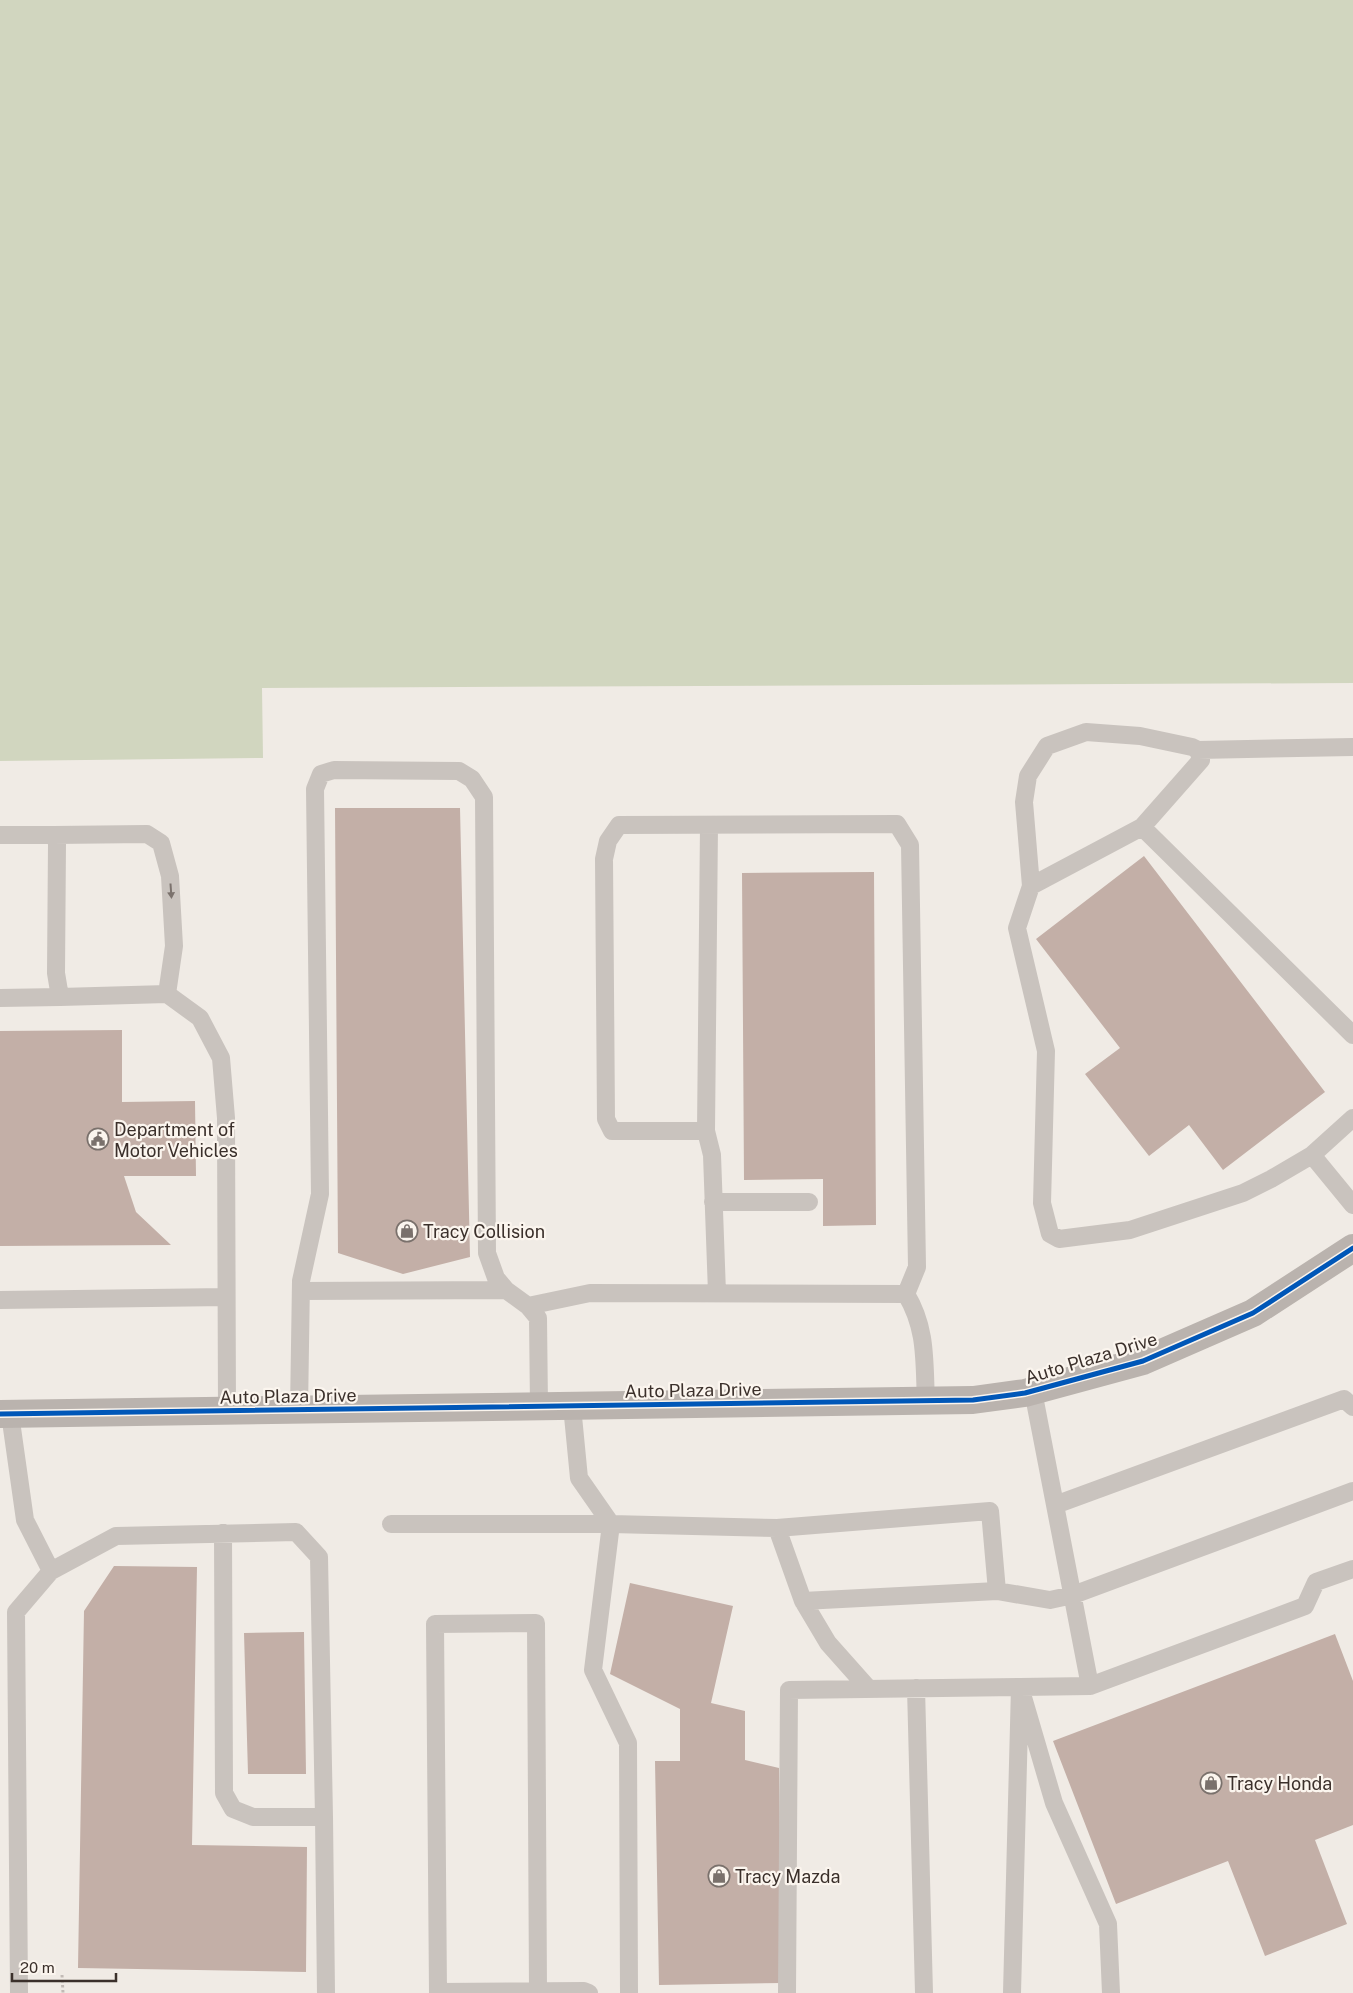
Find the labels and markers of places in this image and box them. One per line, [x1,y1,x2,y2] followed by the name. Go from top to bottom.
[114,1119,238,1161] place label: Department of Motor Vehicles
[86,1127,110,1151] public building icon: Department of Motor Vehicles
[395,1219,419,1243] shop icon: Tracy Collision
[423,1221,545,1242] place label: Tracy Collision
[1199,1771,1223,1795] shop icon: Tracy Honda
[1227,1773,1332,1794] place label: Tracy Honda
[707,1864,731,1888] shop icon: Tracy Mazda
[735,1866,840,1887] place label: Tracy Mazda

